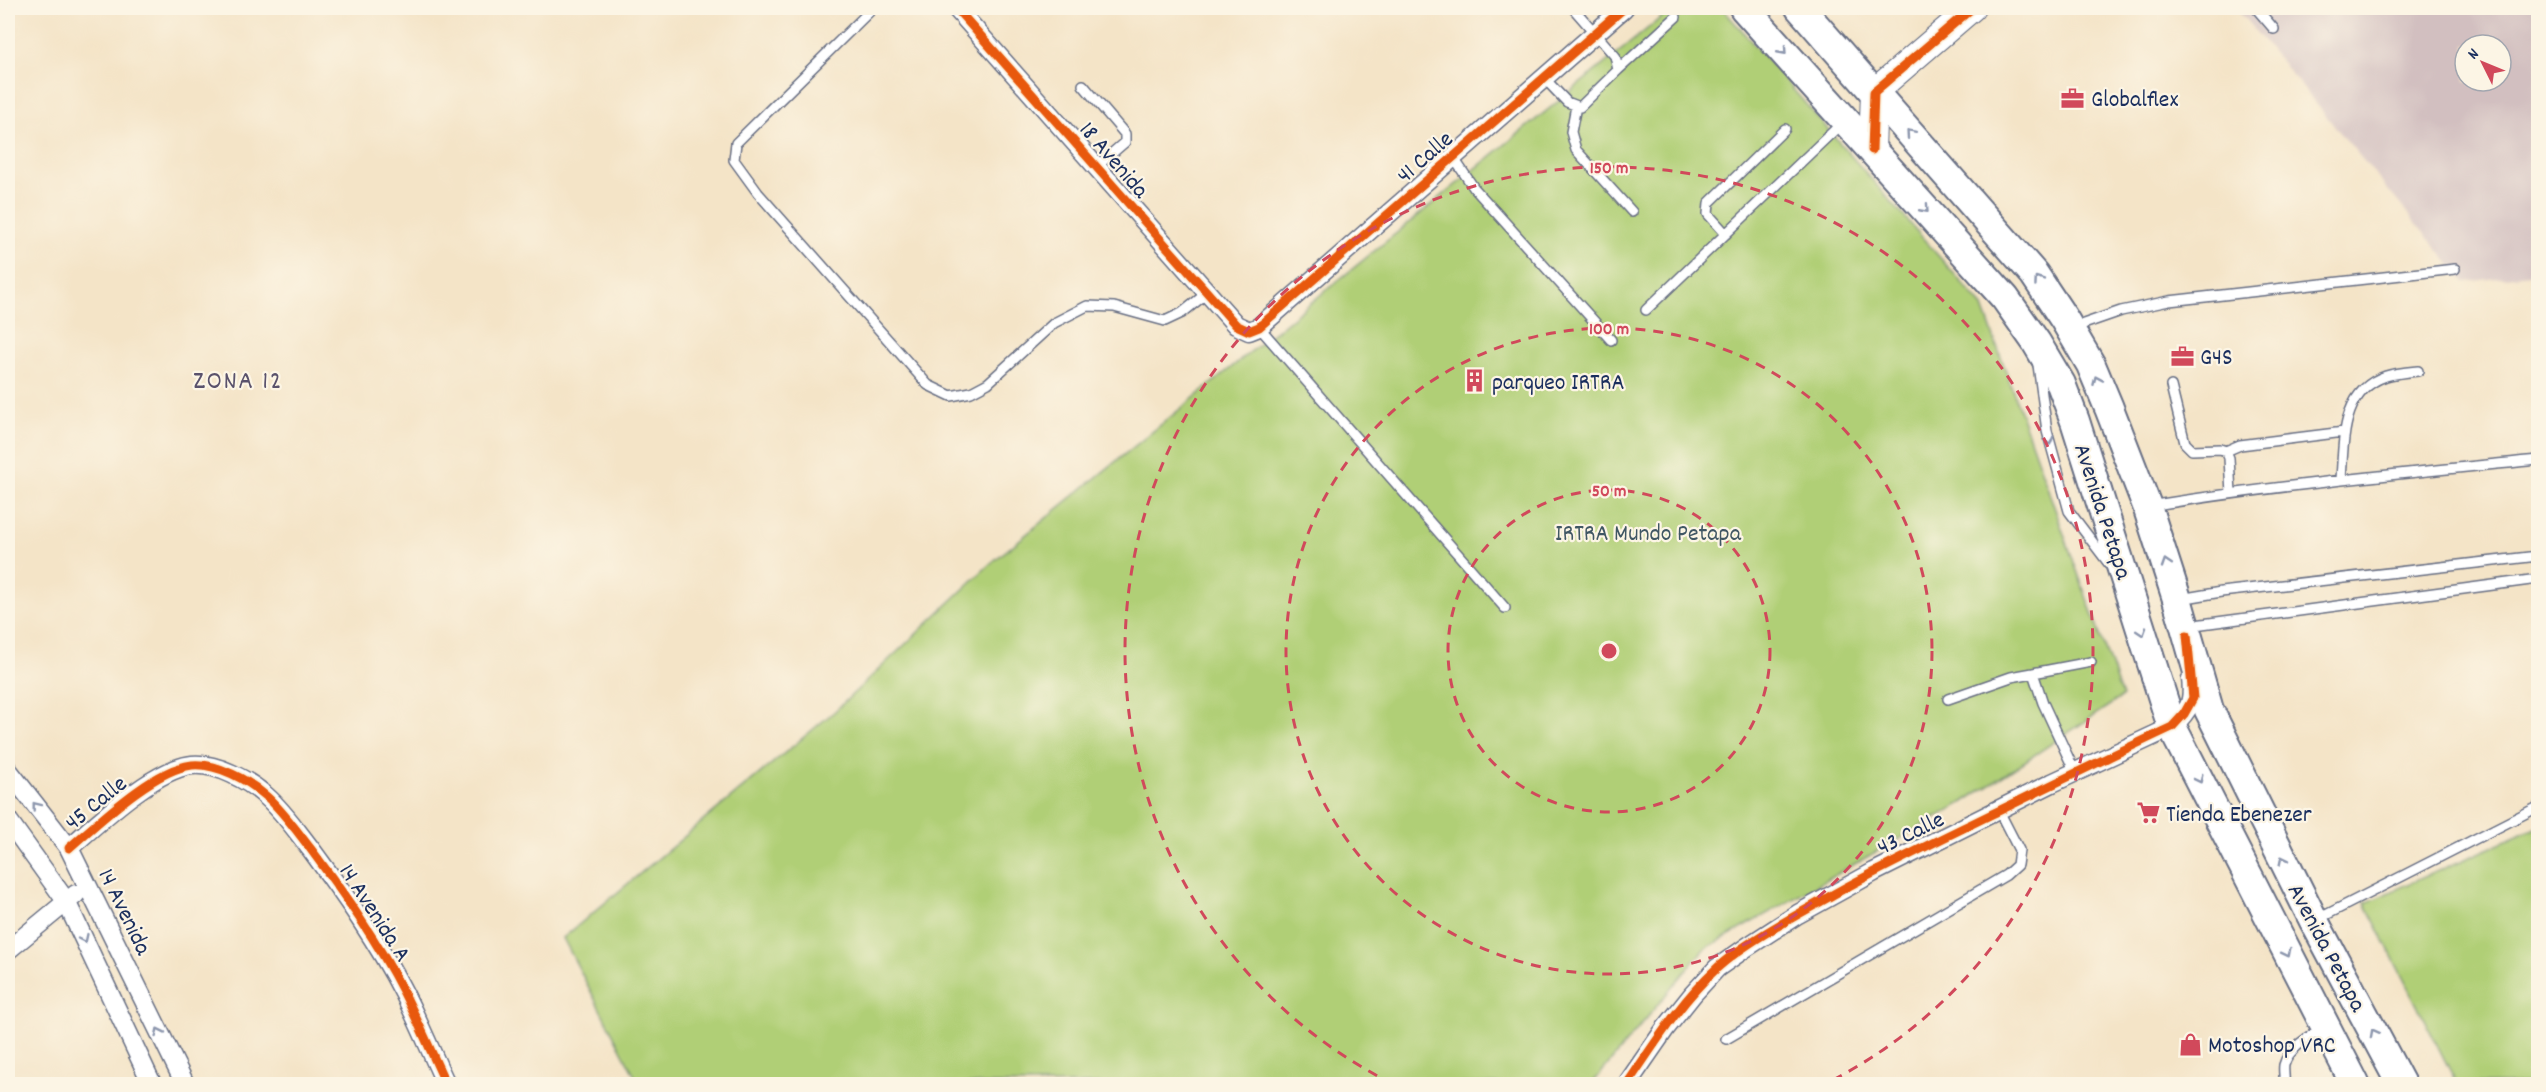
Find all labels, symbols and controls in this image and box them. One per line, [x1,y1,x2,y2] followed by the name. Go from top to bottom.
[2453,33,2513,93] north arrow
[1776,44,1787,55] one-way arrow
[2463,44,2485,65] text: N
[2091,84,2178,118] place label: Globalflex
[2060,85,2086,111] office icon: Globalflex
[1070,115,1156,207] street label: 18 Avenida
[1390,124,1462,193] street label: 41 Calle
[1906,129,1917,140] one-way arrow
[1590,157,1628,182] text: 150 m
[1918,203,1929,213] one-way arrow
[2034,276,2045,287] one-way arrow
[1589,318,1629,343] text: 100 m
[2200,342,2233,376] place label: G4S
[2169,343,2195,369] office icon: G4S
[193,363,283,402] district label: ZONA 12
[1492,367,1625,401] place label: parqueo IRTRA
[1461,368,1487,394] building icon: parqueo IRTRA
[2092,376,2104,387] one-way arrow
[2042,436,2055,446] one-way arrow
[2063,440,2139,585] street label: Avenida Petapa
[1592,480,1626,505] text: 50 m
[1555,518,1742,552] park label: IRTRA Mundo Petapa
[2160,558,2173,569] one-way arrow
[2135,626,2148,637] one-way arrow
[1599,641,1619,661] centre of rings
[58,769,135,840] street label: 45 Calle
[2192,773,2203,783] one-way arrow
[2166,799,2312,833] place label: Tienda Ebenezer
[2135,800,2161,826] supermarket icon: Tienda Ebenezer
[32,802,43,813] one-way arrow
[1872,804,1951,866] street label: 43 Calle
[2279,856,2291,867] one-way arrow
[329,858,418,969] street label: 14 Avenida A
[88,863,159,962] street label: 14 Avenida
[2277,878,2374,1019] street label: Avenida Petapa
[77,933,89,944] one-way arrow
[2280,946,2292,957] one-way arrow
[155,1028,166,1038] one-way arrow
[2370,1029,2381,1039] one-way arrow
[2208,1030,2336,1064] place label: Motoshop VRC
[2177,1031,2203,1057] shop icon: Motoshop VRC

